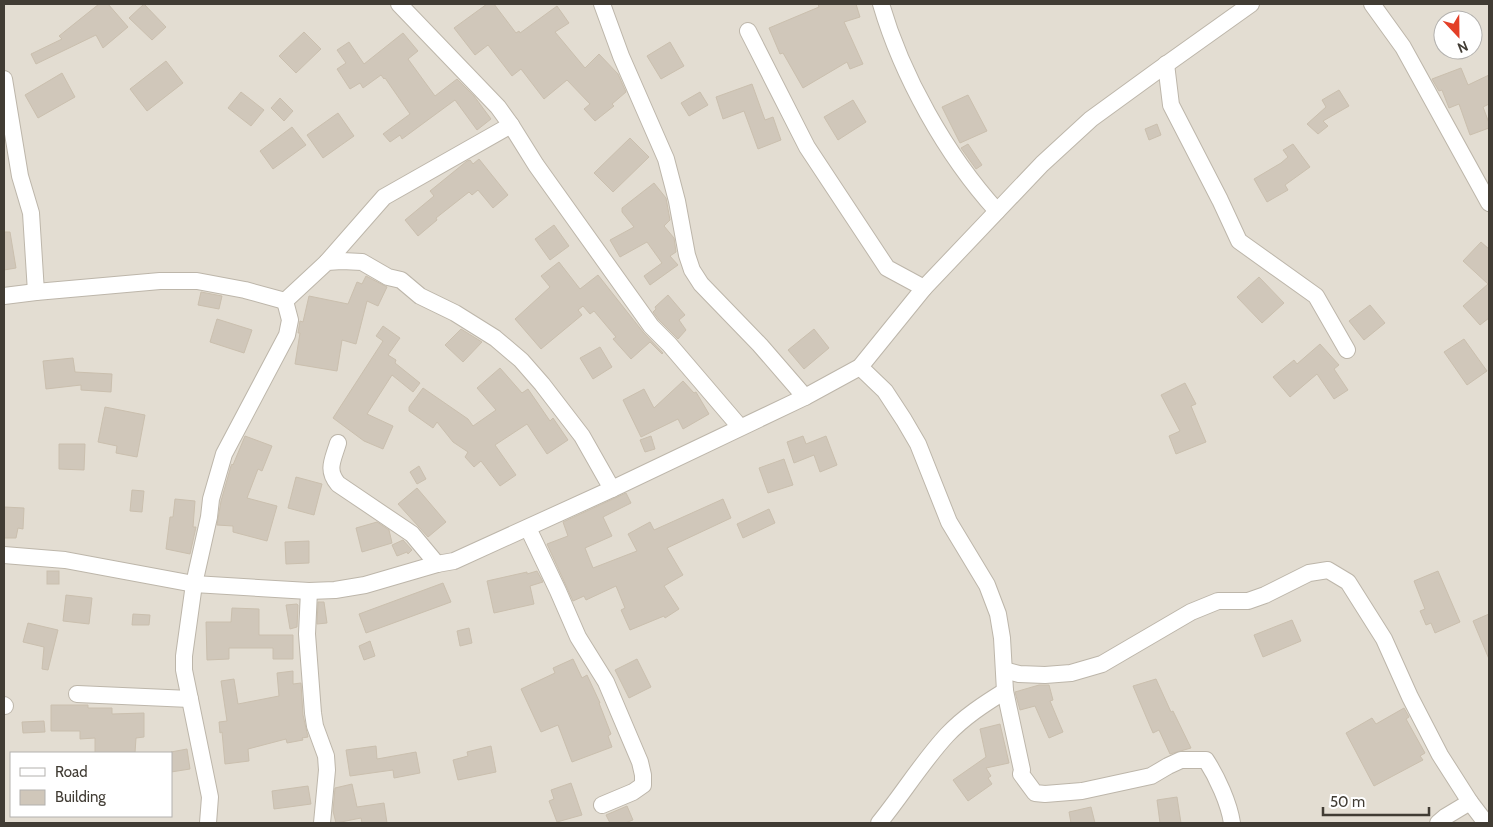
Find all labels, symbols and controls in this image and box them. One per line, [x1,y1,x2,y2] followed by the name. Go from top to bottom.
[1433,10,1483,60] north arrow
[1455,37,1471,57] text: N
[10,752,172,817] legend
[55,763,88,781] text: Road
[1323,784,1429,816] scale bar
[55,788,106,806] text: Building
[1330,793,1365,811] text: 50 m

